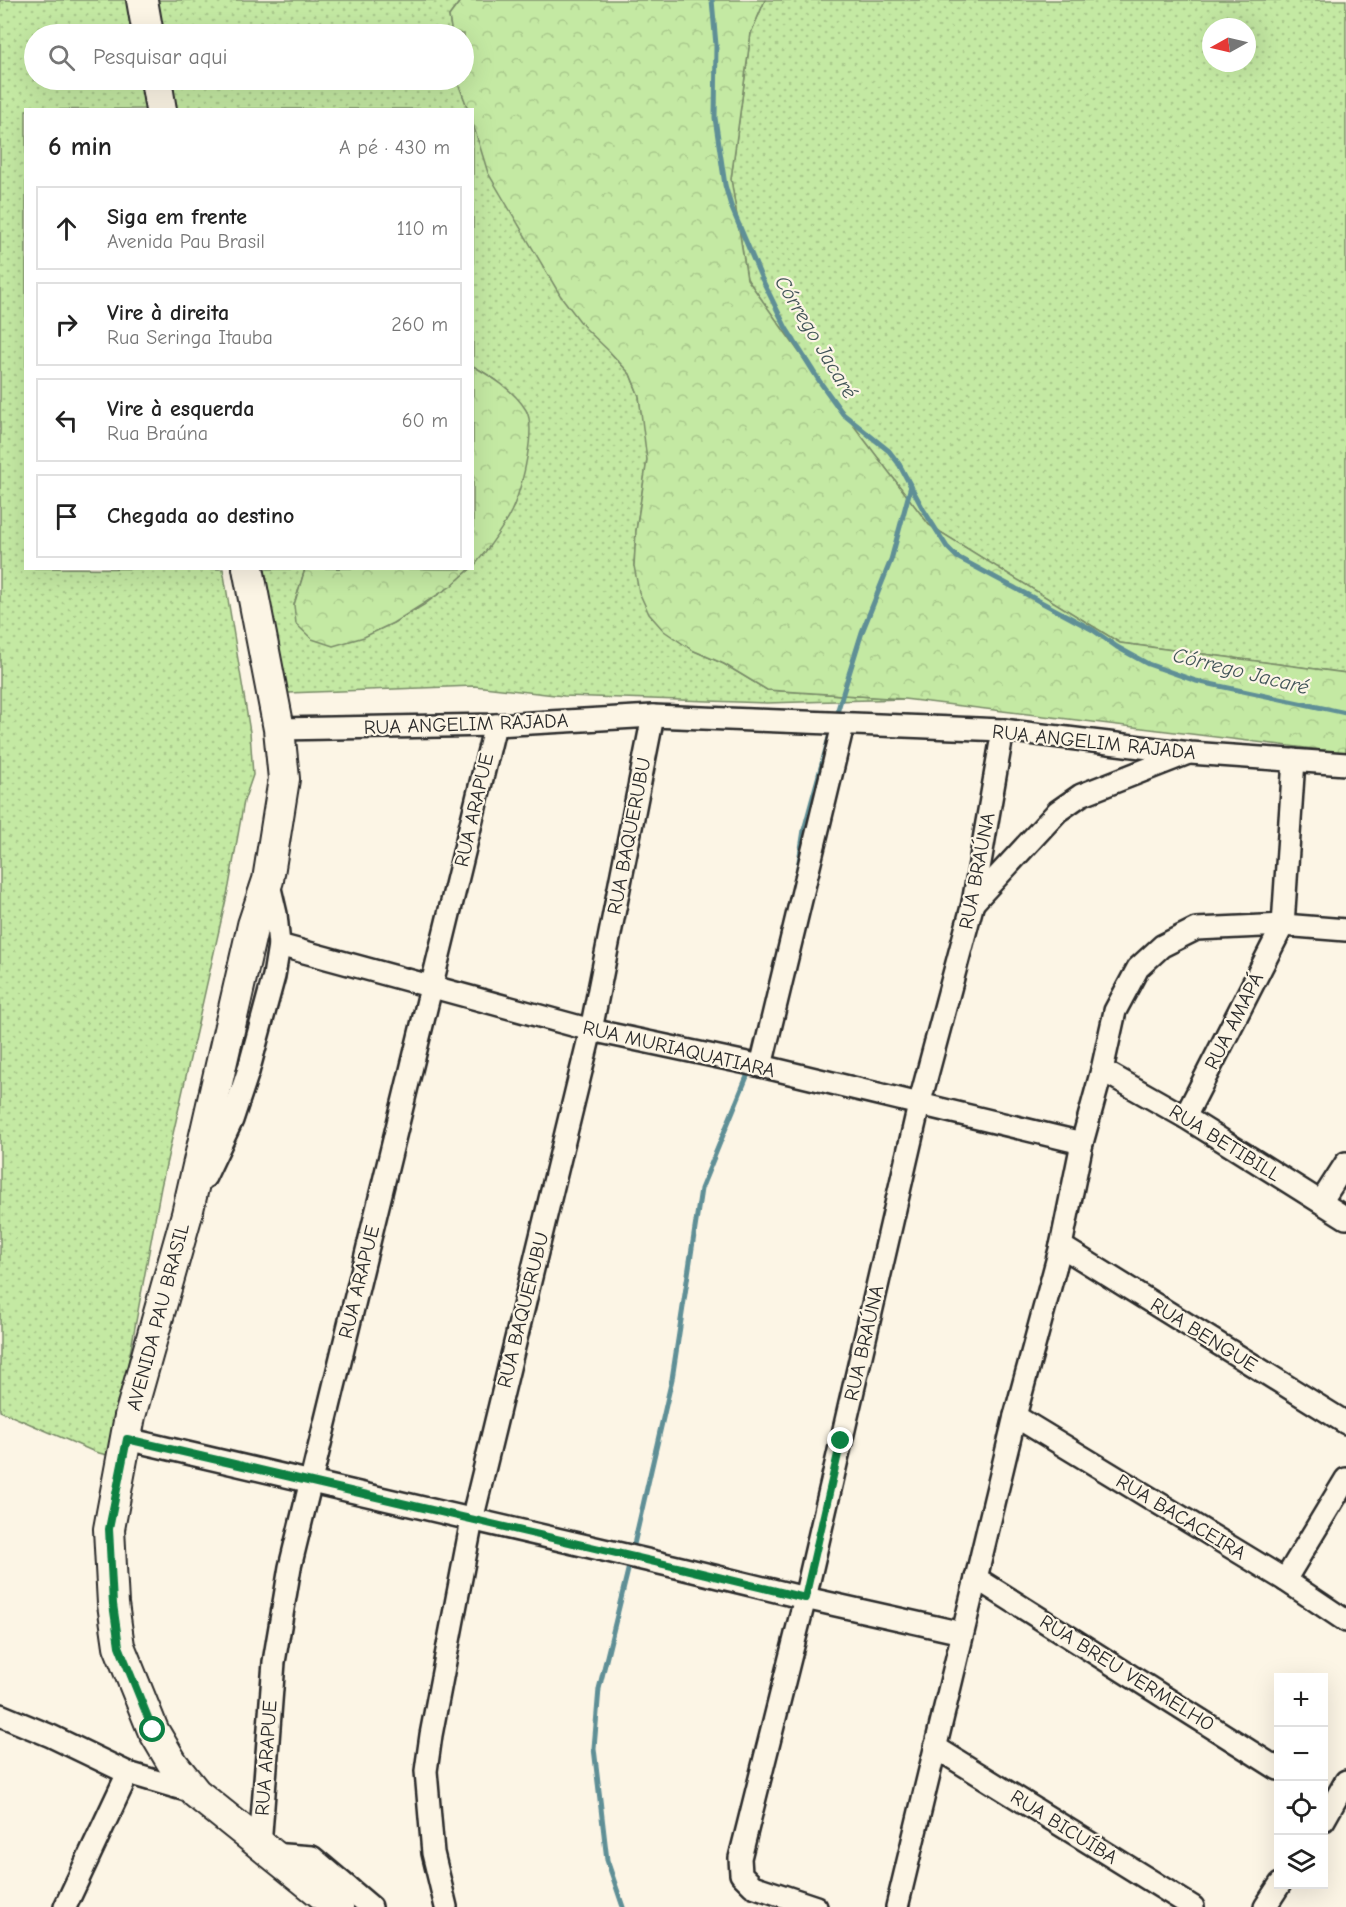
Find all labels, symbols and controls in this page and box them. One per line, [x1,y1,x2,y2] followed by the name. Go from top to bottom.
[1202,18,1256,72] north arrow
[24,24,474,90] search box
[45,41,78,74] icon: search
[93,44,228,70] text: Pesquisar aqui
[48,132,112,162] text: 6 min
[339,136,450,159] text: A pé · 430 m
[107,204,247,230] text: Siga em frente
[50,212,83,245] icon: ahead
[397,217,448,240] text: 110 m
[107,230,265,253] text: Avenida Pau Brasil
[770,271,862,403] water label: Córrego Jacaré
[107,300,229,326] text: Vire à direita
[50,308,83,341] icon: right
[391,313,448,336] text: 260 m
[107,326,273,349] text: Rua Seringa Itauba
[107,396,255,422] text: Vire à esquerda
[50,404,83,437] icon: left
[402,409,448,432] text: 60 m
[107,422,208,445] text: Rua Braúna
[50,500,83,533] icon: arrive
[107,503,294,529] text: Chegada ao destino
[1171,643,1312,700] water label: Córrego Jacaré
[363,709,569,739] street label: RUA ANGELIM RAJADA
[991,720,1197,764] street label: RUA ANGELIM RAJADA
[450,751,498,869] street label: RUA ARAPUE
[602,755,656,917] street label: RUA BAQUERUBU
[953,810,1000,931] street label: RUA BRAÚNA
[1199,968,1268,1073] street label: RUA AMAPÁ
[581,1016,778,1082] street label: RUA MURIAQUATIARA
[1165,1100,1285,1186] street label: RUA BETIBILL
[122,1221,194,1413] street label: AVENIDA PAU BRASIL
[334,1223,384,1341] street label: RUA ARAPUE
[493,1230,553,1390] street label: RUA BAQUERUBU
[839,1282,889,1403] street label: RUA BRAÚNA
[1146,1293,1262,1377] street label: RUA BENGUE
[827,1427,853,1453] route end
[1112,1469,1250,1565] street label: RUA BACACEIRA
[1035,1610,1219,1736] street label: RUA BREU VERMELHO
[1274,1673,1328,1889] map controls
[1274,1673,1328,1727] button: +
[250,1699,282,1817] street label: RUA ARAPUE
[139,1716,165,1742] route start
[1274,1727,1328,1781] button: −
[1274,1781,1328,1835] button: locate
[1006,1785,1122,1869] street label: RUA BICUÍBA
[1274,1835,1328,1889] button: layers

